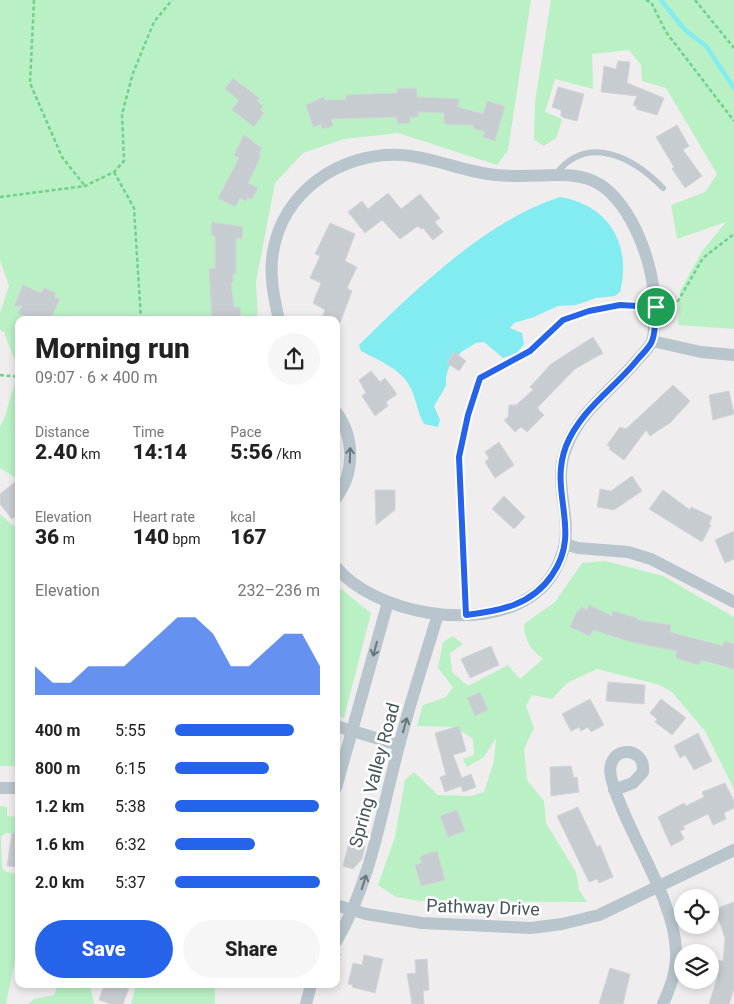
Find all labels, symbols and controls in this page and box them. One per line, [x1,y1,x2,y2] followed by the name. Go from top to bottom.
[635,286,677,328] pin
[642,293,670,321] icon: arrive
[35,332,190,365] text: Morning run
[268,333,320,385] button: share
[35,368,157,387] text: 09:07 · 6 × 400 m
[35,424,90,440] text: Distance
[133,424,164,440] text: Time
[230,424,261,440] text: Pace
[35,440,78,464] text: 2.40
[133,440,187,464] text: 14:14
[230,440,273,464] text: 5:56
[78,446,100,462] text: km
[273,446,301,462] text: /km
[345,447,355,464] one-way arrow
[35,509,92,525] text: Elevation
[133,509,195,525] text: Heart rate
[230,509,256,525] text: kcal
[35,525,59,549] text: 36
[133,525,169,549] text: 140
[230,525,267,549] text: 167
[59,531,75,547] text: m
[169,531,200,547] text: bpm
[35,581,100,600] text: Elevation
[238,581,320,600] text: 232–236 m
[370,641,379,657] one-way arrow
[345,700,403,850] street label: Spring Valley Road
[400,718,410,734] one-way arrow
[35,721,80,740] text: 400 m
[115,721,146,740] text: 5:55
[35,759,80,778] text: 800 m
[115,759,146,778] text: 6:15
[35,797,84,816] text: 1.2 km
[115,797,146,816] text: 5:38
[35,835,84,854] text: 1.6 km
[115,835,146,854] text: 6:32
[35,873,84,892] text: 2.0 km
[115,873,146,892] text: 5:37
[359,875,369,891] one-way arrow
[674,889,719,989] map controls
[674,889,719,934] button: locate
[426,895,540,919] street label: Pathway Drive
[35,920,173,978] button: Save
[183,920,320,978] button: Share
[674,944,719,989] button: layers

